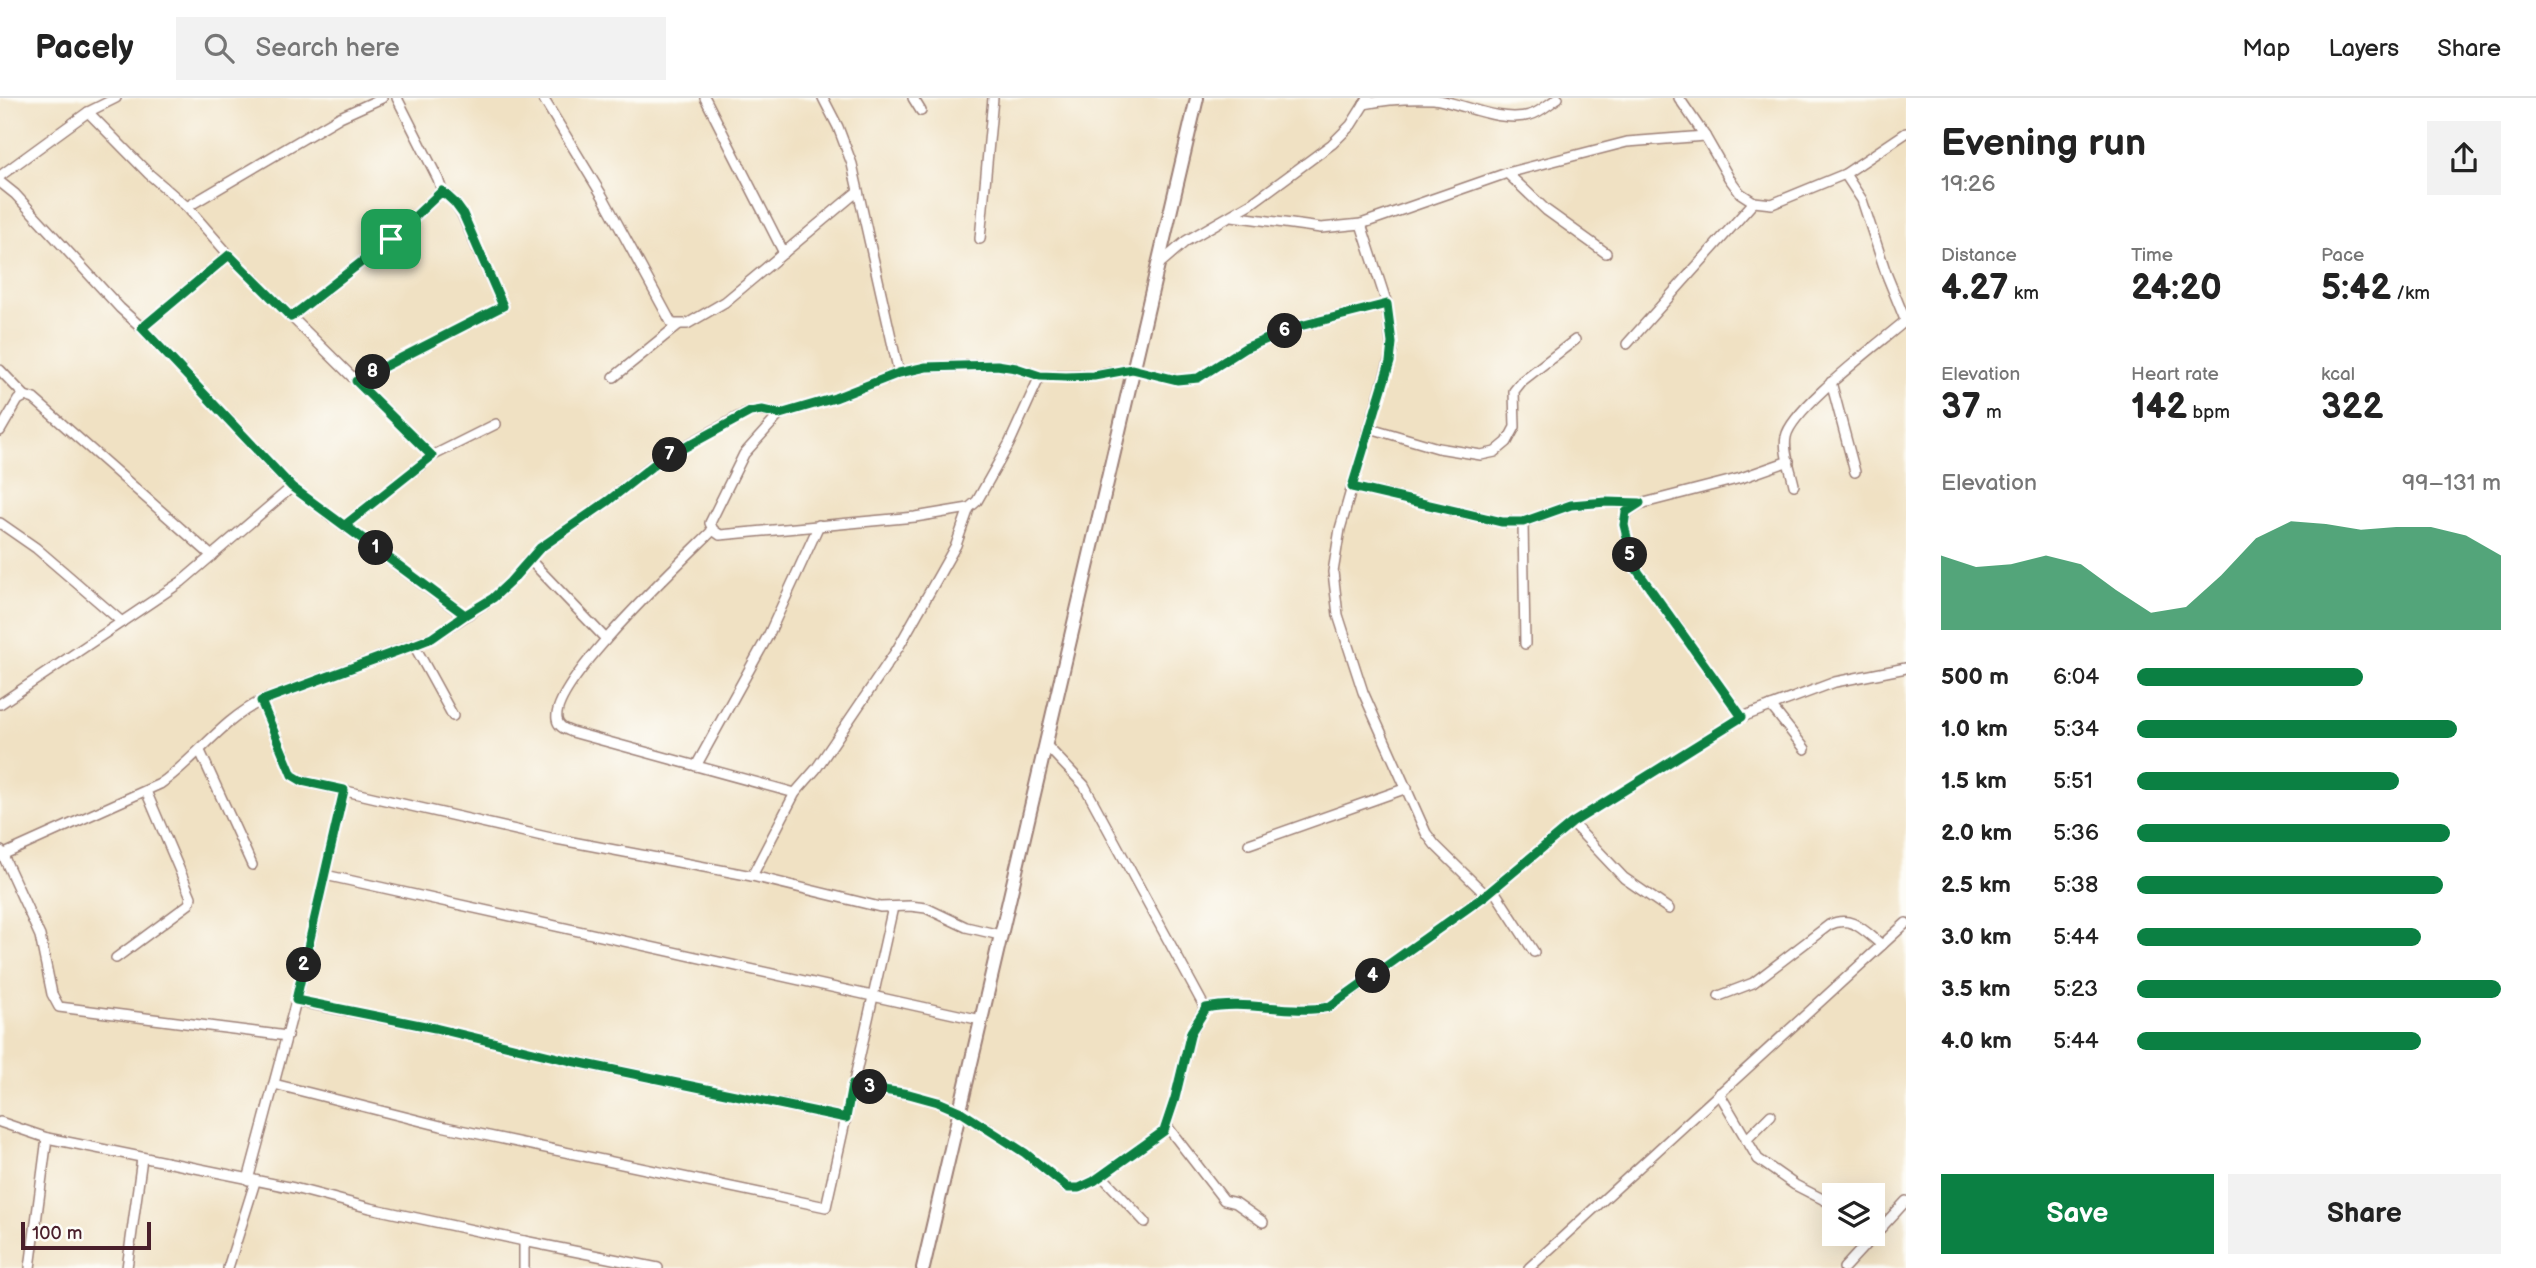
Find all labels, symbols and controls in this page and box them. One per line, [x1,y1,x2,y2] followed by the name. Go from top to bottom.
[176,17,666,80] search box
[35,28,134,68] text: Pacely
[200,29,238,67] icon: search
[256,33,400,64] text: Search here
[2242,34,2290,63] text: Map
[2328,34,2399,63] text: Layers
[2437,34,2501,63] text: Share
[1941,121,2146,166] text: Evening run
[2427,121,2501,195] button: share
[1941,170,1995,198] text: 19:26
[361,209,421,269] pin
[372,220,410,258] icon: arrive
[1941,244,2017,267] text: Distance
[2131,244,2173,267] text: Time
[2321,244,2364,267] text: Pace
[1941,267,2009,310] text: 4.27
[2131,267,2222,310] text: 24:20
[2321,267,2391,310] text: 5:42
[2009,282,2039,305] text: km
[2391,282,2430,305] text: /km
[1268,314,1302,348] pin: 6
[1279,319,1290,342] text: 6
[356,354,390,390] pin: 8
[367,360,378,383] text: 8
[1941,363,2020,386] text: Elevation
[2131,363,2219,386] text: Heart rate
[2321,363,2355,386] text: kcal
[1941,386,1981,429] text: 37
[2131,386,2187,429] text: 142
[2321,386,2383,429] text: 322
[1981,401,2002,424] text: m
[2187,401,2230,424] text: bpm
[652,438,688,472] pin: 7
[664,443,675,466] text: 7
[1941,469,2037,497] text: Elevation
[2402,469,2501,497] text: 99–131 m
[358,531,394,566] pin: 1
[372,536,380,559] text: 1
[1612,538,1648,573] pin: 5
[1624,543,1635,566] text: 5
[1941,663,2009,691] text: 500 m
[2053,663,2099,691] text: 6:04
[1941,715,2008,743] text: 1.0 km
[2053,715,2099,743] text: 5:34
[1941,767,2007,795] text: 1.5 km
[2053,767,2093,795] text: 5:51
[1941,819,2012,847] text: 2.0 km
[2053,819,2099,847] text: 5:36
[1941,871,2011,899] text: 2.5 km
[2053,871,2098,899] text: 5:38
[1941,923,2012,951] text: 3.0 km
[2053,923,2099,951] text: 5:44
[286,948,322,982] pin: 2
[298,953,309,976] text: 2
[1356,958,1390,994] pin: 4
[1367,964,1378,987] text: 4
[1941,975,2011,1003] text: 3.5 km
[2053,975,2098,1003] text: 5:23
[1941,1027,2012,1055] text: 4.0 km
[2053,1027,2099,1055] text: 5:44
[852,1070,888,1104] pin: 3
[864,1075,875,1098] text: 3
[1941,1174,2214,1254] button: Save
[2228,1174,2501,1254] button: Share
[1822,1183,1885,1246] map controls
[1822,1183,1885,1246] button: layers
[21,1219,150,1251] scale bar
[32,1222,83,1245] text: 100 m

